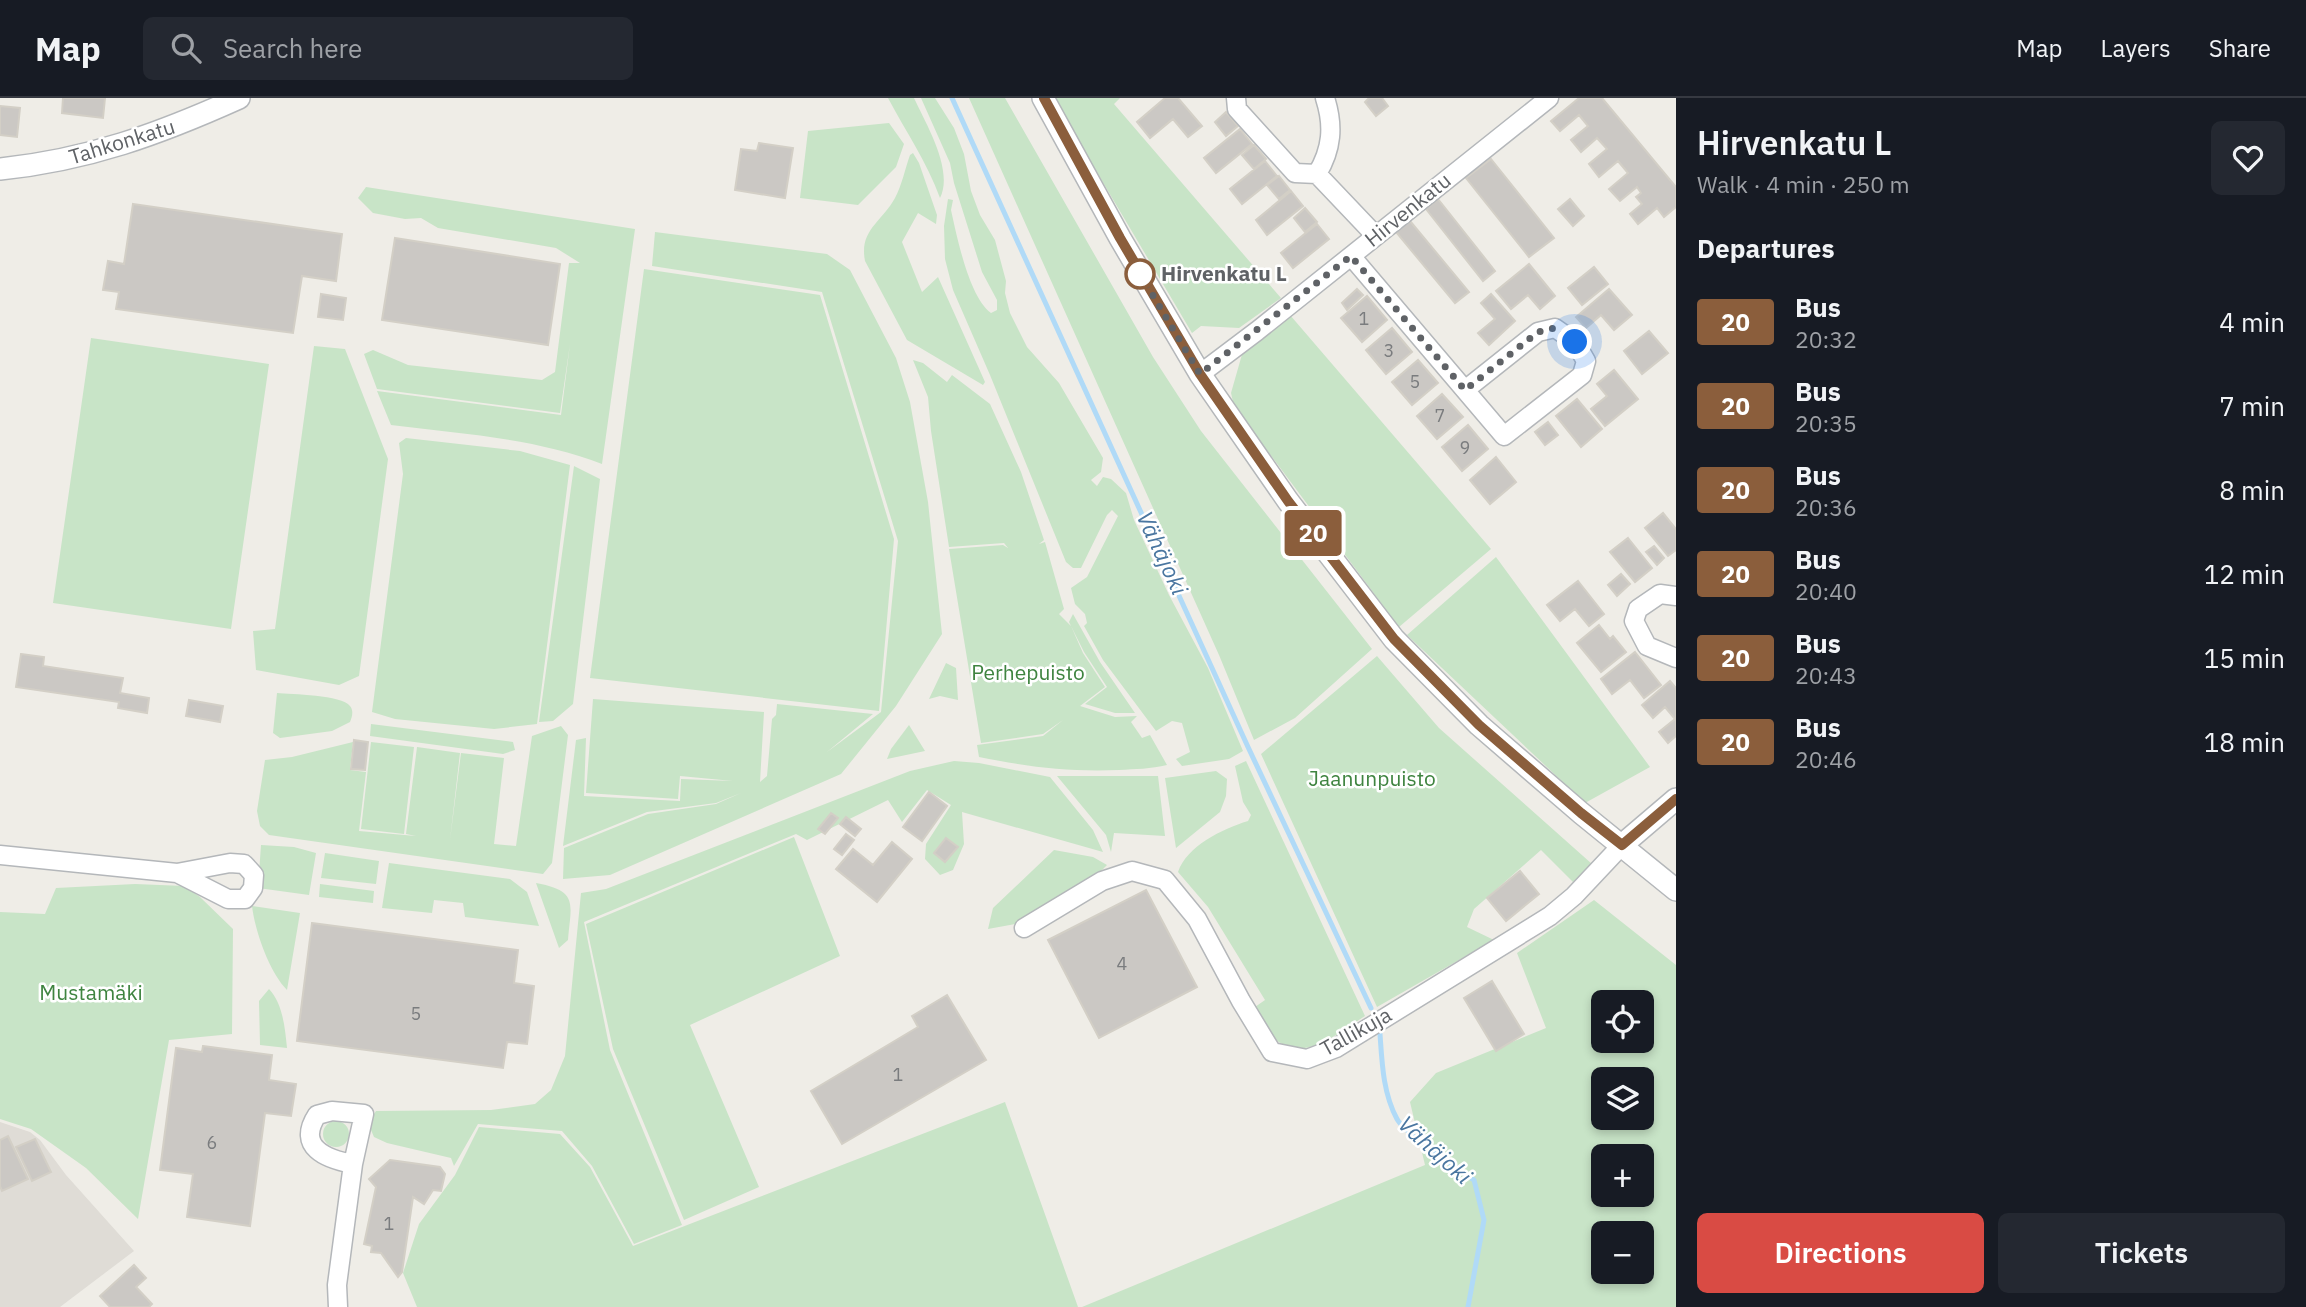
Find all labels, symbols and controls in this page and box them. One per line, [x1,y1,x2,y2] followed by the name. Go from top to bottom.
[143,17,633,80] search box
[35,27,101,70] text: Map
[167,29,205,67] icon: search
[223,31,362,65] text: Search here
[2016,32,2063,64] text: Map
[2101,32,2171,64] text: Layers
[2209,32,2271,64] text: Share
[65,112,178,170] street label: Tahkonkatu
[1697,121,1891,164] text: Hirvenkatu L
[2211,121,2285,195] button: heart
[1358,166,1456,253] street label: Hirvenkatu
[1697,169,1910,199] text: Walk · 4 min · 250 m
[1697,231,1835,265] text: Departures
[1125,259,1155,289] marker: Hirvenkatu L
[1161,259,1287,287] place label: Hirvenkatu L
[1795,290,1841,324] text: Bus
[2219,305,2285,339] text: 4 min
[1721,306,1750,338] text: 20
[1359,307,1369,330] house number: 1
[1557,324,1592,359] your location
[1795,324,1857,354] text: 20:32
[1384,339,1394,362] house number: 3
[1410,370,1420,393] house number: 5
[1795,374,1841,408] text: Bus
[2219,389,2285,423] text: 7 min
[1721,390,1750,422] text: 20
[1435,404,1445,427] house number: 7
[1795,408,1857,438] text: 20:35
[1460,436,1470,459] house number: 9
[1795,458,1841,492] text: Bus
[2219,473,2285,507] text: 8 min
[1721,474,1750,506] text: 20
[1795,492,1857,522] text: 20:36
[1130,506,1196,600] water label: Vähäjoki
[1282,510,1344,556] line badge: 20
[1299,517,1327,549] text: 20
[1795,542,1841,576] text: Bus
[2204,557,2285,591] text: 12 min
[1721,558,1750,590] text: 20
[1795,576,1857,606] text: 20:40
[1795,626,1841,660] text: Bus
[2204,641,2285,675] text: 15 min
[1721,642,1750,674] text: 20
[971,658,1085,686] park label: Perhepuisto
[1795,660,1857,690] text: 20:43
[1795,710,1841,744] text: Bus
[2204,725,2285,759] text: 18 min
[1721,726,1750,758] text: 20
[1795,744,1857,774] text: 20:46
[1308,764,1436,792] park label: Jaanunpuisto
[1117,952,1128,975] house number: 4
[39,978,143,1006] park label: Mustamäki
[1591,990,1654,1284] map controls
[1591,990,1654,1053] button: locate
[1315,1000,1396,1062] street label: Tallikuja
[411,1002,421,1025] house number: 5
[893,1063,903,1086] house number: 1
[1591,1067,1654,1130] button: layers
[1392,1108,1480,1191] water label: Vähäjoki
[207,1131,217,1154] house number: 6
[1591,1144,1654,1207] button: +
[384,1212,394,1235] house number: 1
[1697,1213,1984,1293] button: Directions
[1998,1213,2285,1293] button: Tickets
[1591,1221,1654,1284] button: −

